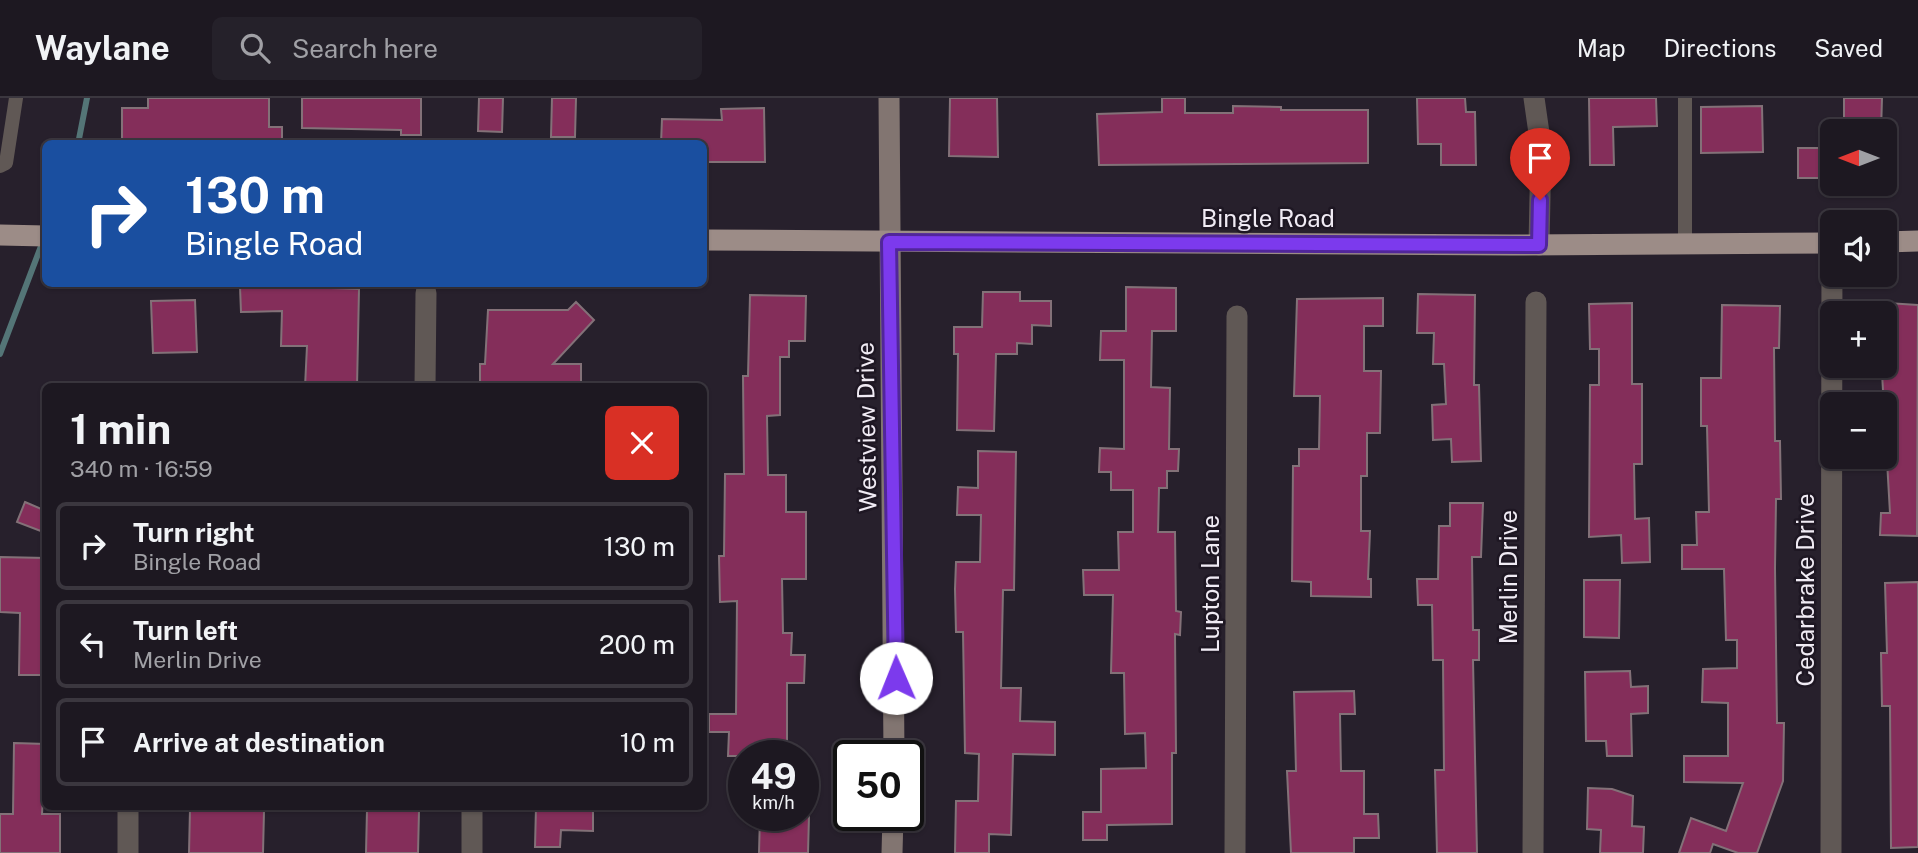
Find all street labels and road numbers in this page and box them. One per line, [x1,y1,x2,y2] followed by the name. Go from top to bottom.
[1201,204,1335,232] street label: Bingle Road
[851,342,881,512] street label: Westview Drive
[1791,493,1819,687] street label: Cedarbrake Drive
[1494,510,1522,644] street label: Merlin Drive
[1196,515,1224,653] street label: Lupton Lane

